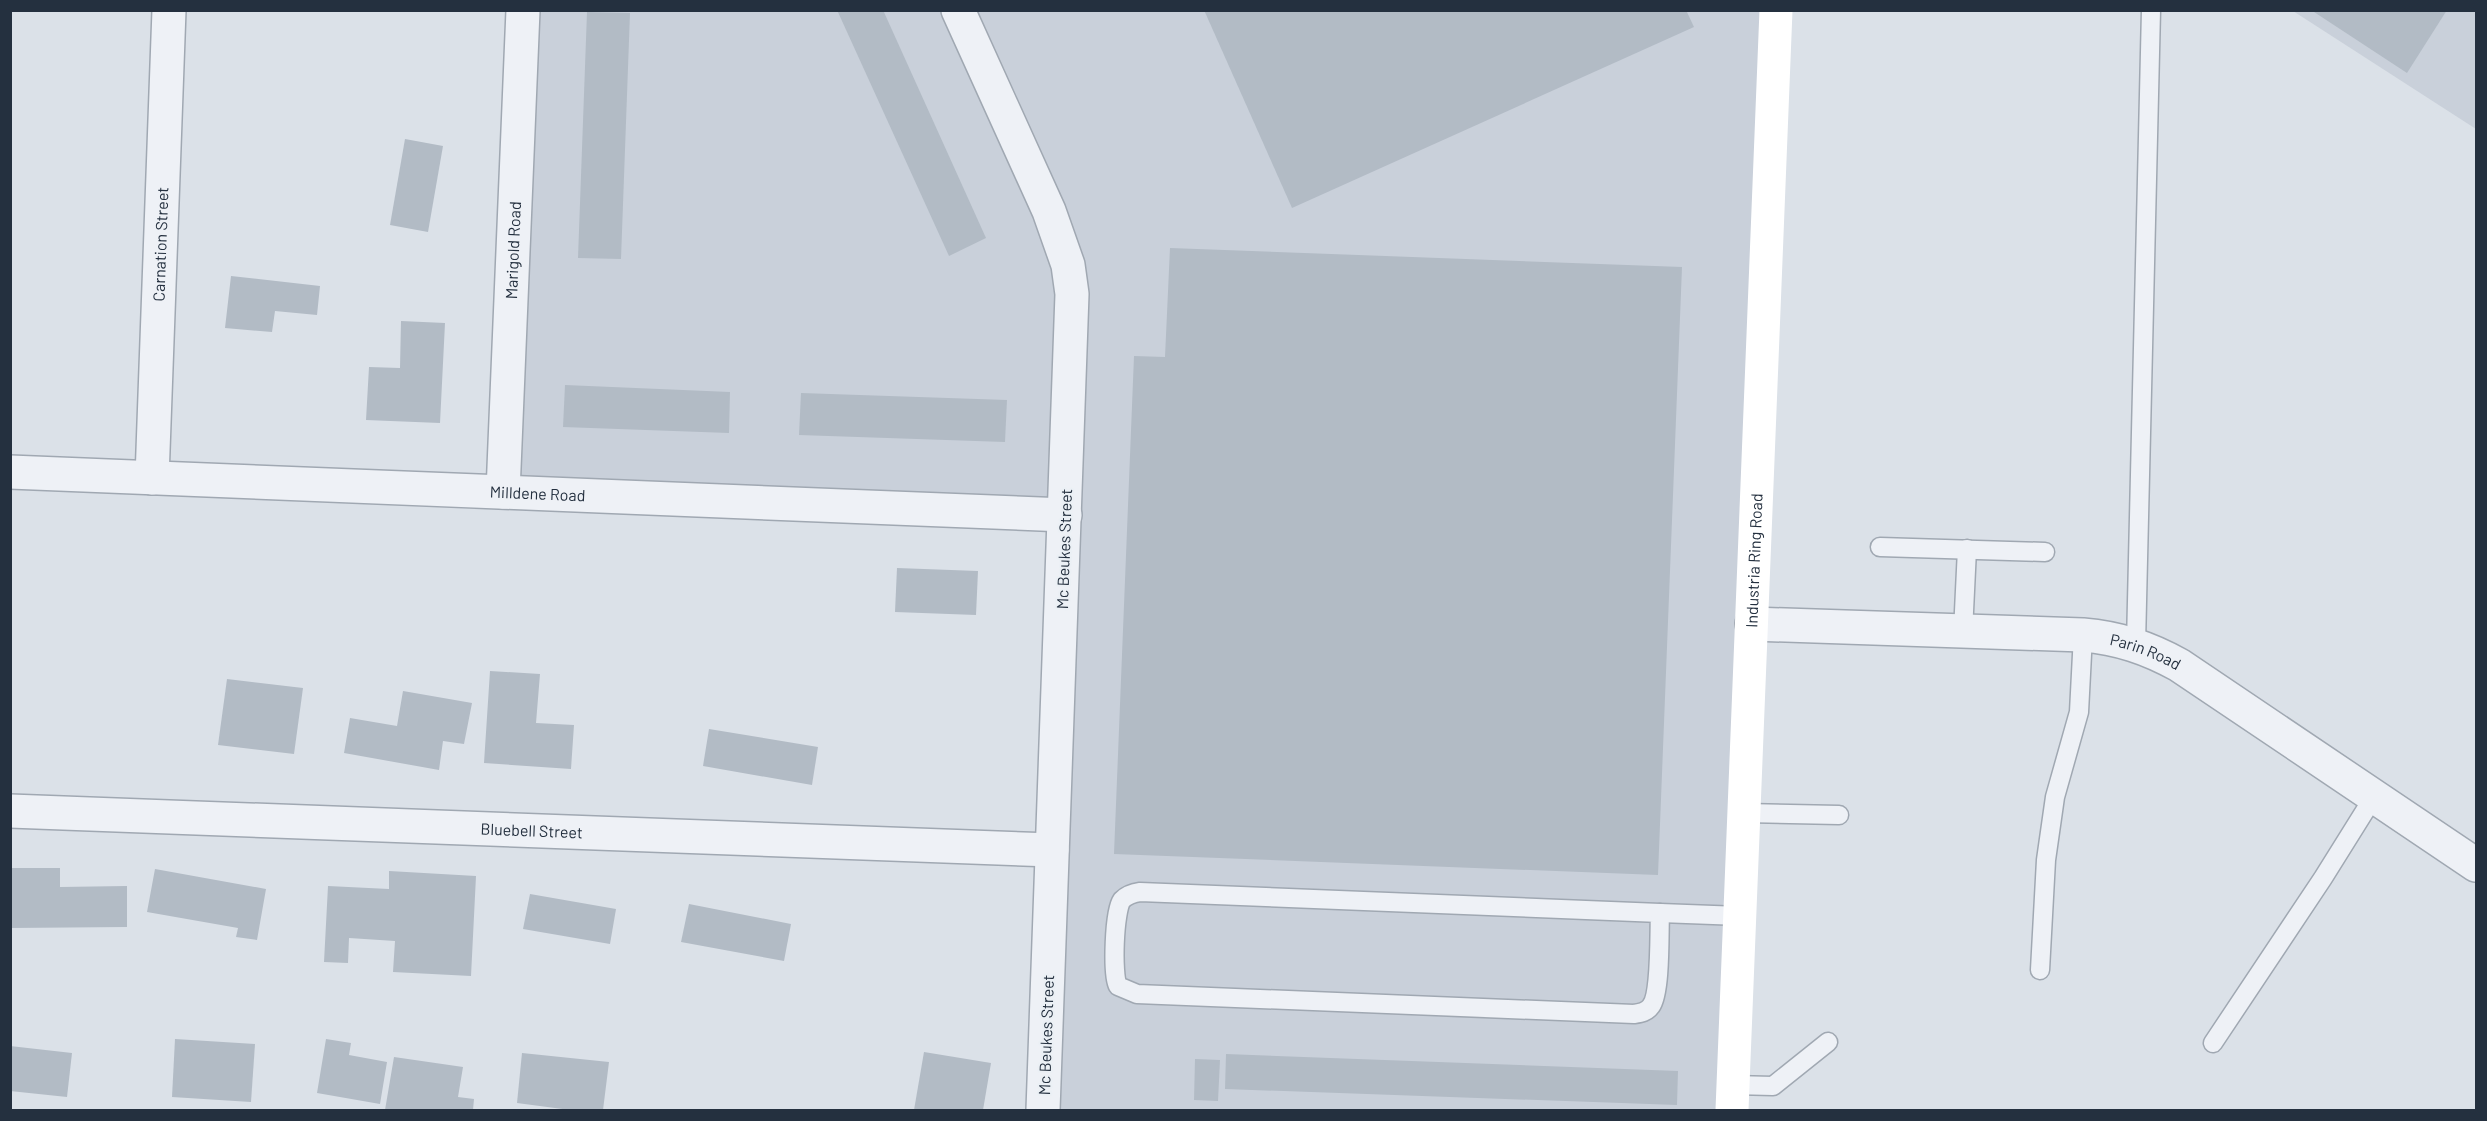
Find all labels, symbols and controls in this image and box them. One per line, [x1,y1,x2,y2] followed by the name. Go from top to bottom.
[148,187,172,302] street label: Carnation Street
[501,201,524,300] street label: Marigold Road
[489,482,586,504] street label: Milldene Road
[1052,488,1075,610] street label: Mc Beukes Street
[1741,493,1766,628] street label: Industria Ring Road
[2108,629,2184,673] street label: Parin Road
[480,819,583,841] street label: Bluebell Street
[1034,974,1057,1096] street label: Mc Beukes Street

